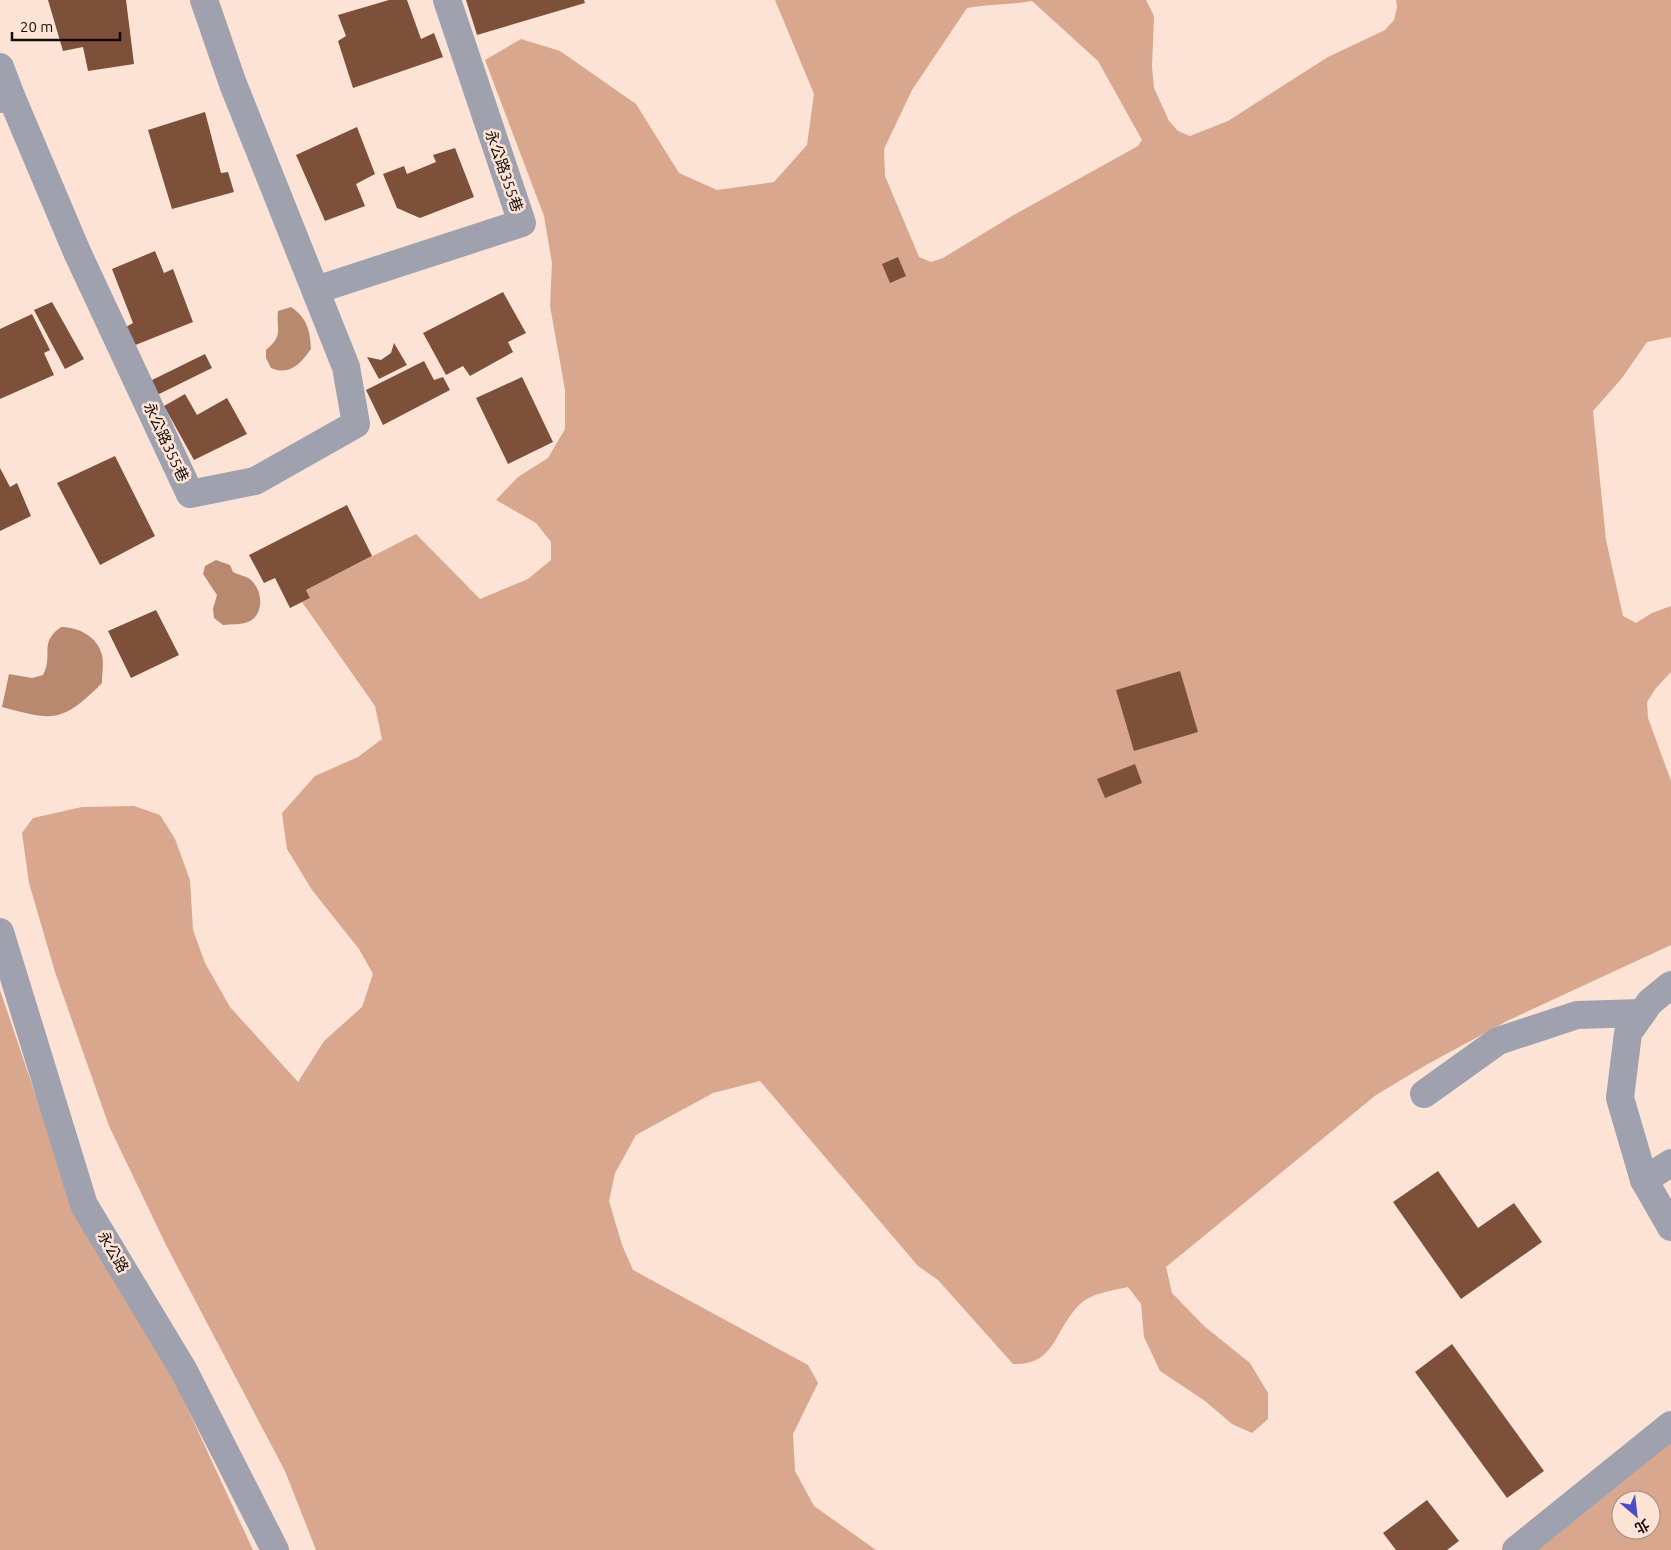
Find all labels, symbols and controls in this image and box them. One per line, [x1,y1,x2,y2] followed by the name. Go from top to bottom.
[12,10,120,42] scale bar
[20,18,53,35] text: 20 m
[483,128,526,214] street label: 永公路355巷
[141,400,192,484] street label: 永公路355巷
[95,1228,132,1275] street label: 永公路
[1611,1490,1661,1540] north arrow
[1632,1516,1652,1537] text: 北

